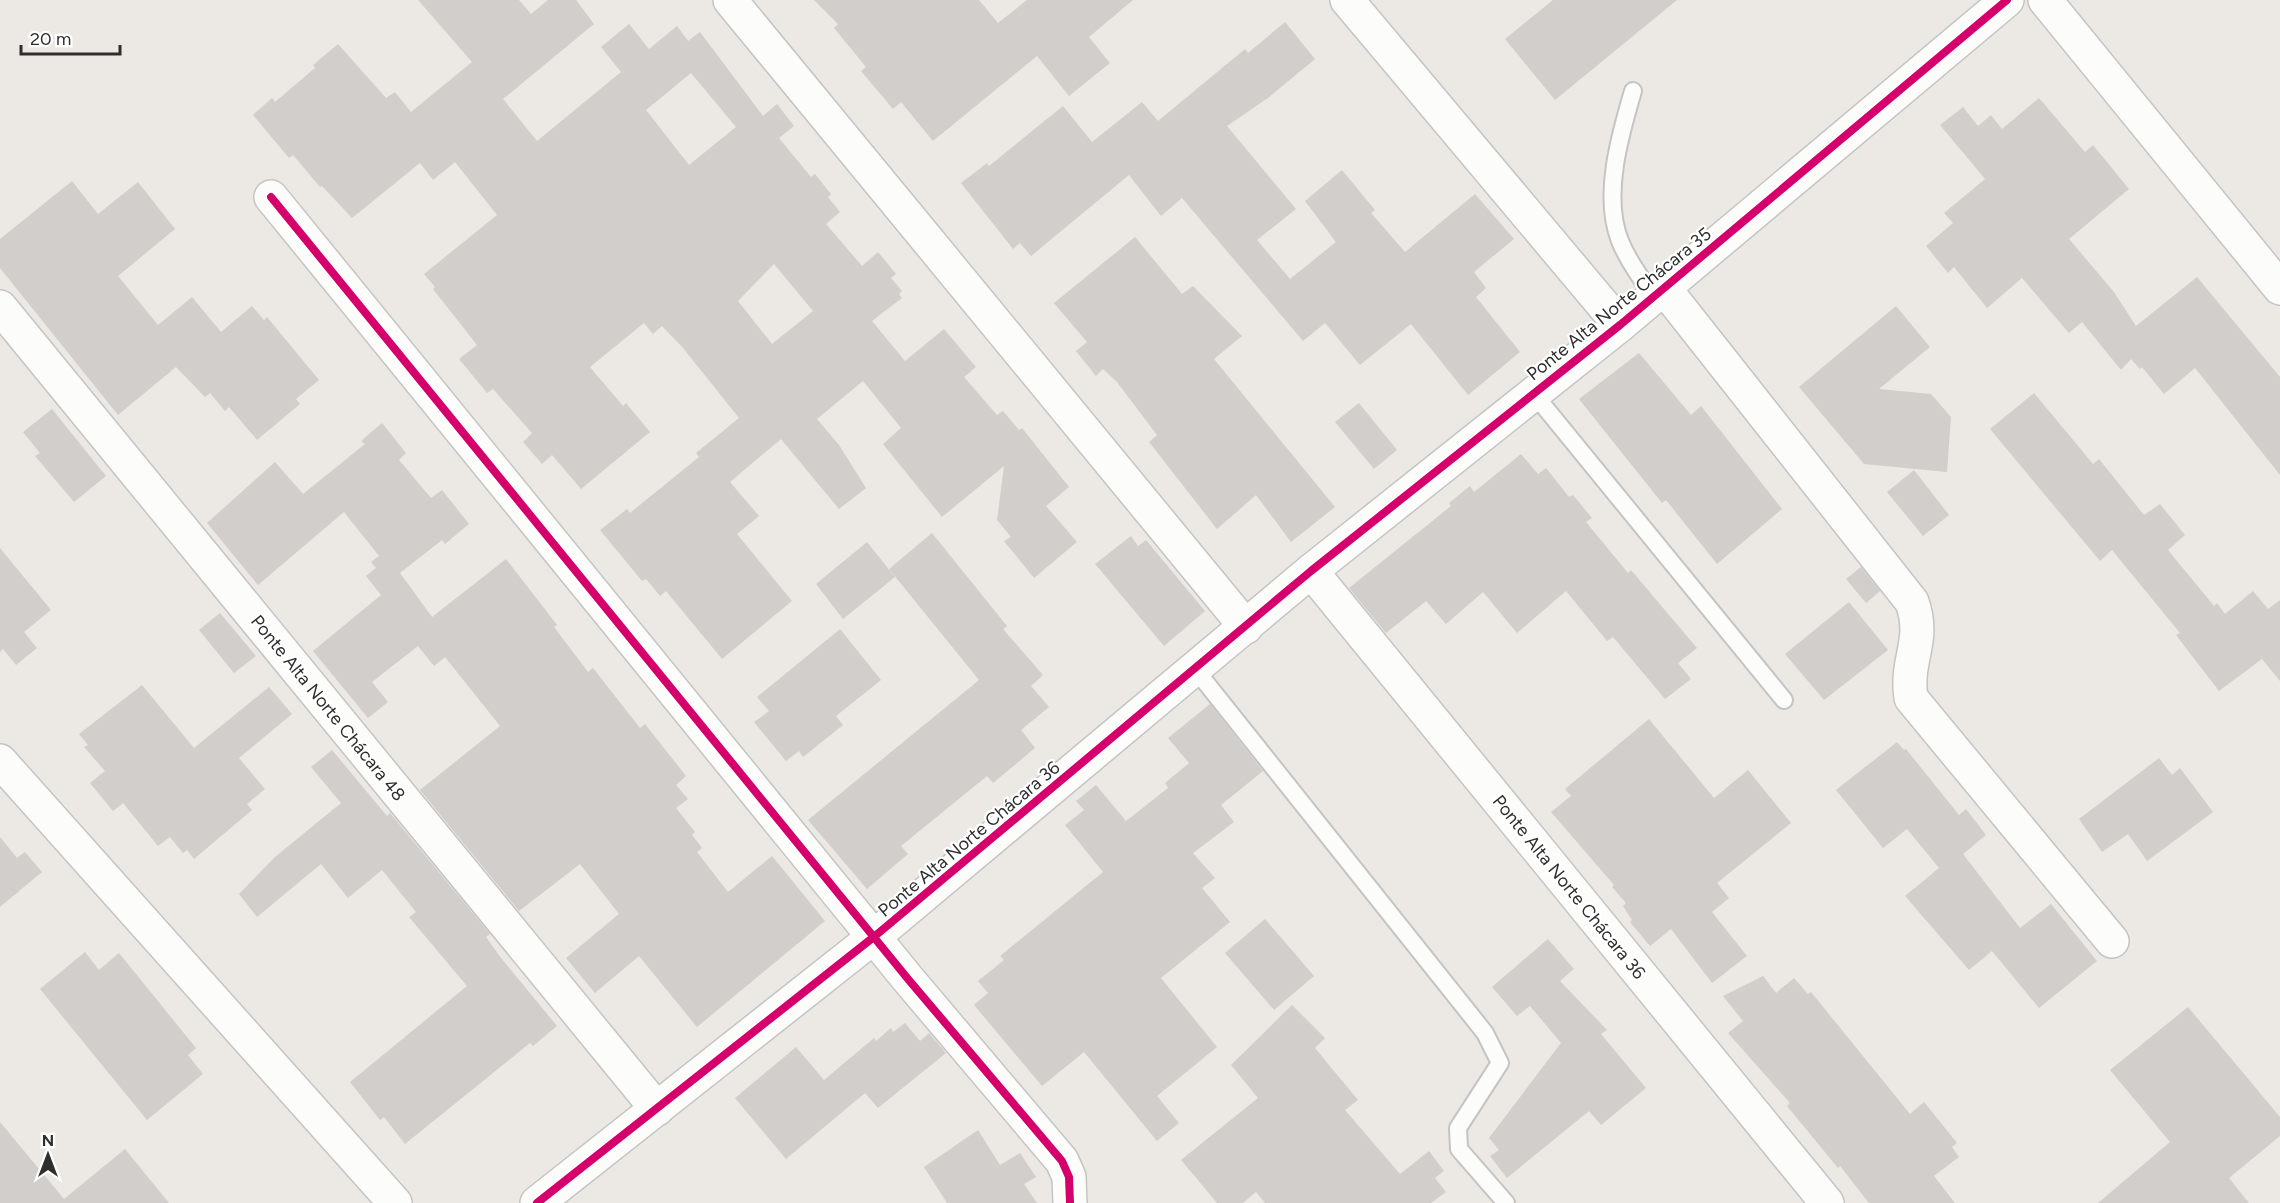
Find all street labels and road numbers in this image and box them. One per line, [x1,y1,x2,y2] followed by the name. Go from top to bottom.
[1522,223,1716,385] street label: Ponte Alta Norte Chácara 35
[246,611,410,805] street label: Ponte Alta Norte Chácara 48
[874,756,1064,922] street label: Ponte Alta Norte Chácara 36
[1488,790,1650,984] street label: Ponte Alta Norte Chácara 36

